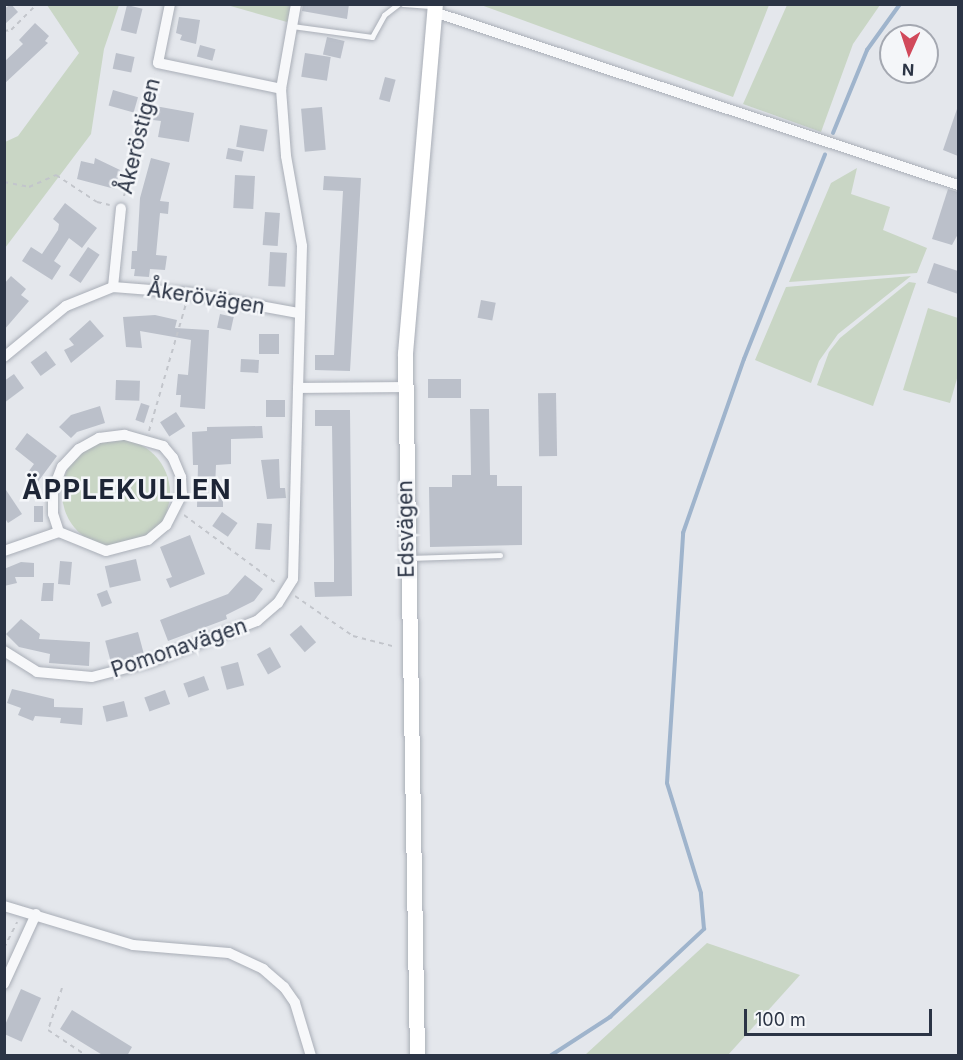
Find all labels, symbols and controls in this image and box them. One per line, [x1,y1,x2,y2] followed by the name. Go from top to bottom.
[879,24,939,84] north arrow
[902,60,915,80] text: N
[112,75,166,197] street label: Åkeröstigen
[145,276,267,320] street label: Åkerövägen
[22,474,232,506] district label: ÄPPLEKULLEN
[393,480,419,578] street label: Edsvägen
[108,613,250,683] street label: Pomonavägen
[747,997,934,1035] scale bar
[755,1009,806,1030] text: 100 m

